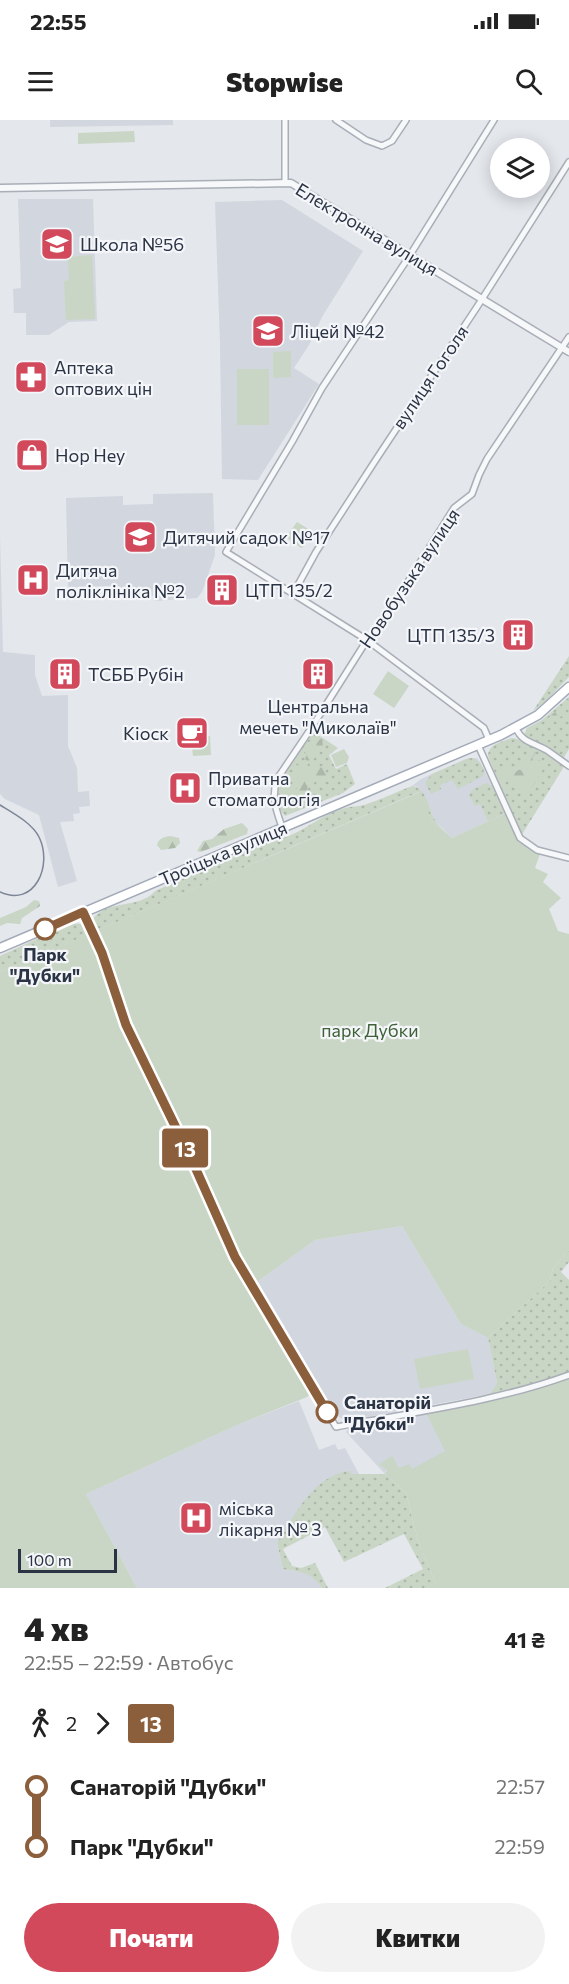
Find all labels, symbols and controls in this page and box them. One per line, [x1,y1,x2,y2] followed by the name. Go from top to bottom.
[30,8,87,35] text: 22:55
[24,65,57,98] icon: menu
[226,65,343,98] text: Stopwise
[512,65,545,98] icon: search
[490,138,550,198] map controls
[490,138,550,198] button: layers
[292,178,442,280] street label: Електронна вулиця
[39,226,75,262] school or university icon: Школа №56
[80,233,184,255] place label: Школа №56
[250,313,286,349] school or university icon: Ліцей №42
[291,320,385,342] place label: Ліцей №42
[387,321,473,433] street label: вулиця Гоголя
[54,356,152,399] place label: Аптека оптових цін
[13,359,49,395] pharmacy icon: Аптека оптових цін
[14,437,50,473] shop icon: Hop Hey
[55,444,125,466] place label: Hop Hey
[354,504,464,652] street label: Новобузька вулиця
[122,519,158,555] school or university icon: Дитячий садок №17
[163,526,330,548] place label: Дитячий садок №17
[56,559,185,602] place label: Дитяча поліклініка №2
[15,562,51,598] hospital icon: Дитяча поліклініка №2
[204,572,240,608] building icon: ЦТП 135/2
[245,579,333,601] place label: ЦТП 135/2
[500,617,536,653] building icon: ЦТП 135/3
[407,624,495,646] place label: ЦТП 135/3
[47,656,83,692] building icon: ТСББ Рубін
[300,656,336,692] building icon: Центральна мечеть "Миколаїв"
[88,663,184,685] place label: ТСББ Рубін
[239,695,397,738] place label: Центральна мечеть "Миколаїв"
[174,715,210,751] cafe icon: Кіоск
[123,722,169,744] place label: Кіоск
[208,767,320,810] place label: Приватна стоматологія
[167,770,203,806] hospital icon: Приватна стоматологія
[156,816,290,890] street label: Троїцька вулиця
[34,918,56,940] marker: Парк "Дубки"
[10,943,80,986] place label: Парк "Дубки"
[321,1019,419,1041] park label: парк Дубки
[158,1128,212,1168] line badge: 13
[174,1136,196,1161] text: 13
[344,1391,431,1434] place label: Санаторій "Дубки"
[316,1401,338,1423] marker: Санаторій "Дубки"
[219,1497,321,1540] place label: міська лікарня № 3
[178,1500,214,1536] hospital icon: міська лікарня № 3
[18,1546,117,1574] scale bar
[27,1550,72,1569] text: 100 m
[24,1607,89,1648] text: 4 хв
[504,1626,545,1653] text: 41 ₴
[24,1650,234,1674] text: 22:55 – 22:59 · Автобус
[24,1707,57,1740] icon: walk
[86,1707,119,1740] icon: forward
[66,1711,77,1735] text: 2
[140,1711,162,1736] text: 13
[70,1773,266,1800] text: Санаторій "Дубки"
[496,1774,545,1798] text: 22:57
[70,1833,214,1860] text: Парк "Дубки"
[494,1834,545,1858] text: 22:59
[24,1903,279,1972] button: Почати
[291,1903,545,1972] button: Квитки

